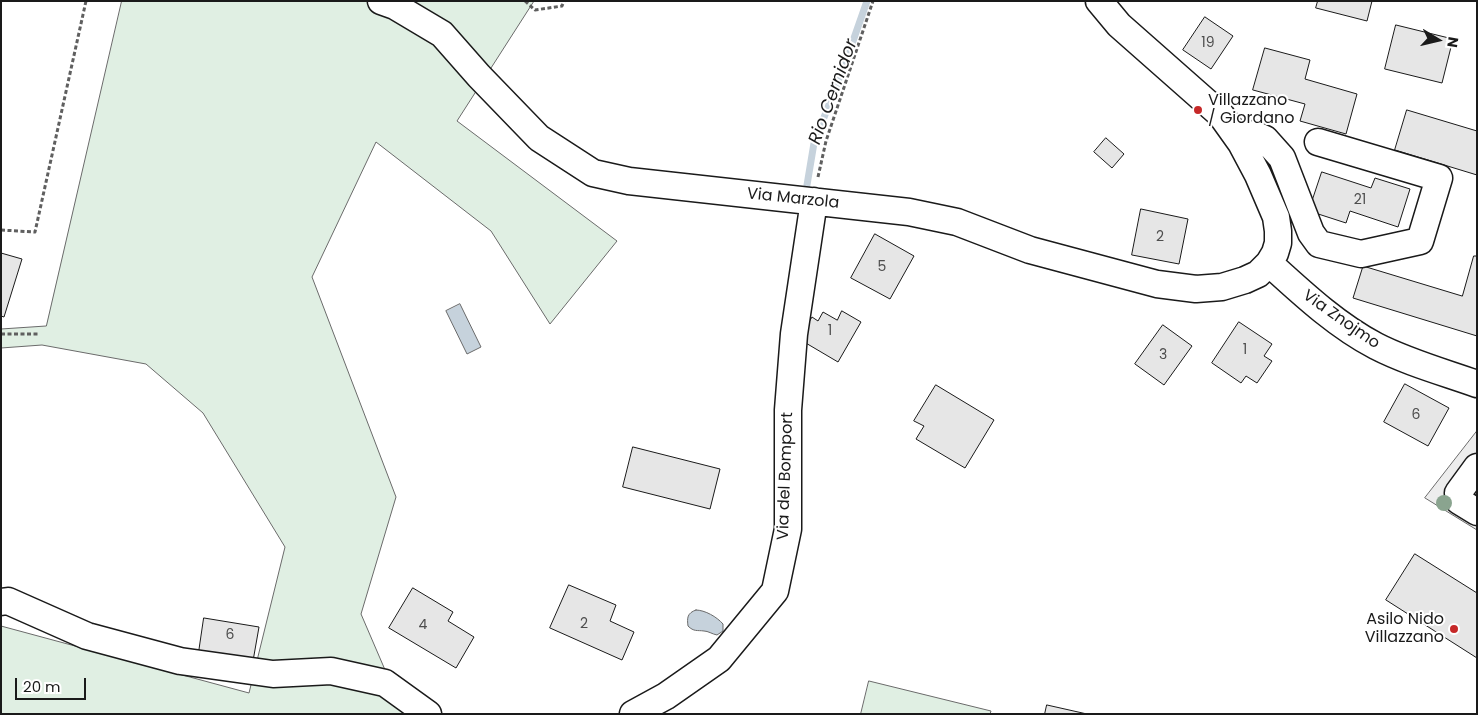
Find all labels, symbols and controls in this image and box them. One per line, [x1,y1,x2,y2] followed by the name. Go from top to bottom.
[1413,15,1463,65] north arrow
[1201,35,1215,51] house number: 19
[805,36,863,148] water label: Rio Cernidor
[1442,36,1464,49] text: N
[1208,91,1295,129] place label: Villazzano / Giordano
[1192,104,1204,116] marker: Villazzano / Giordano
[746,185,840,213] street label: Via Marzola
[1354,192,1366,208] house number: 21
[1156,229,1164,245] house number: 2
[878,259,886,275] house number: 5
[1299,286,1383,354] street label: Via Znojmo
[828,323,832,339] house number: 1
[1243,342,1247,358] house number: 1
[1159,347,1167,363] house number: 3
[1412,407,1420,423] house number: 6
[774,412,798,540] street label: Via del Bomport
[1365,610,1444,648] place label: Asilo Nido Villazzano
[580,616,588,632] house number: 2
[419,617,427,633] house number: 4
[1448,623,1460,635] marker: Asilo Nido Villazzano
[226,627,234,643] house number: 6
[18,668,89,700] scale bar
[23,676,61,697] text: 20 m

